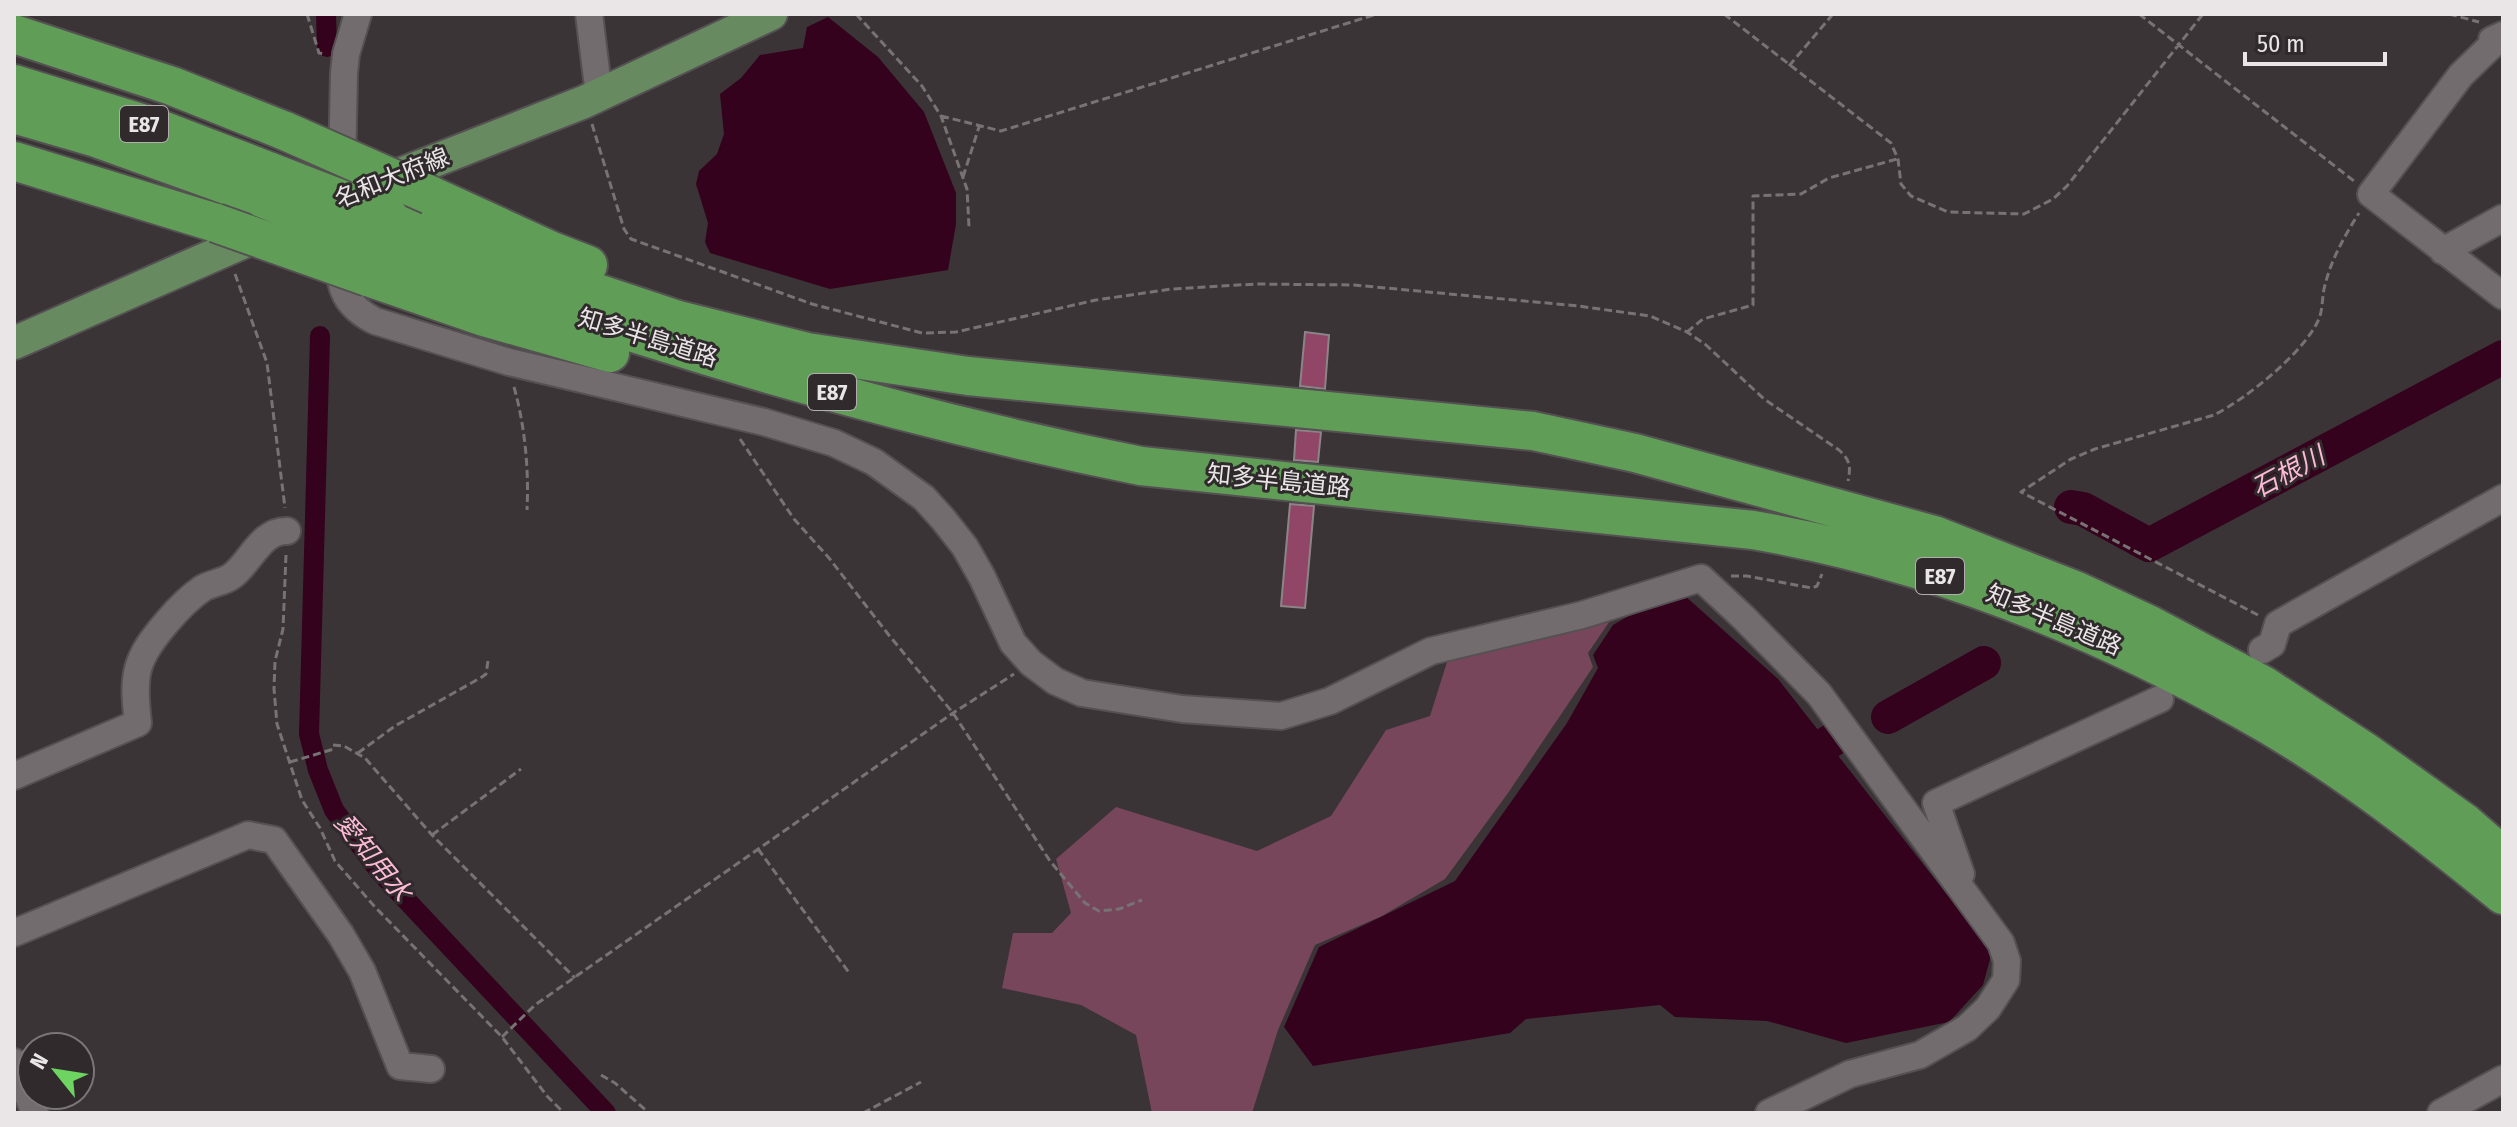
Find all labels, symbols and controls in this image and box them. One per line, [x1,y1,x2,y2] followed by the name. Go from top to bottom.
[2245,16,2385,66] scale bar
[2257,30,2305,58] text: 50 m
[120,106,168,142] road number: E87
[331,143,453,213] street label: 名和大府線
[575,304,721,372] street label: 知多半島道路
[808,374,856,410] road number: E87
[2247,439,2333,504] water label: 石根川
[1206,460,1352,502] street label: 知多半島道路
[1916,558,1964,594] road number: E87
[1982,579,2126,661] street label: 知多半島道路
[328,807,419,910] water label: 愛知用水
[16,1031,96,1111] north arrow
[24,1049,54,1074] text: N

